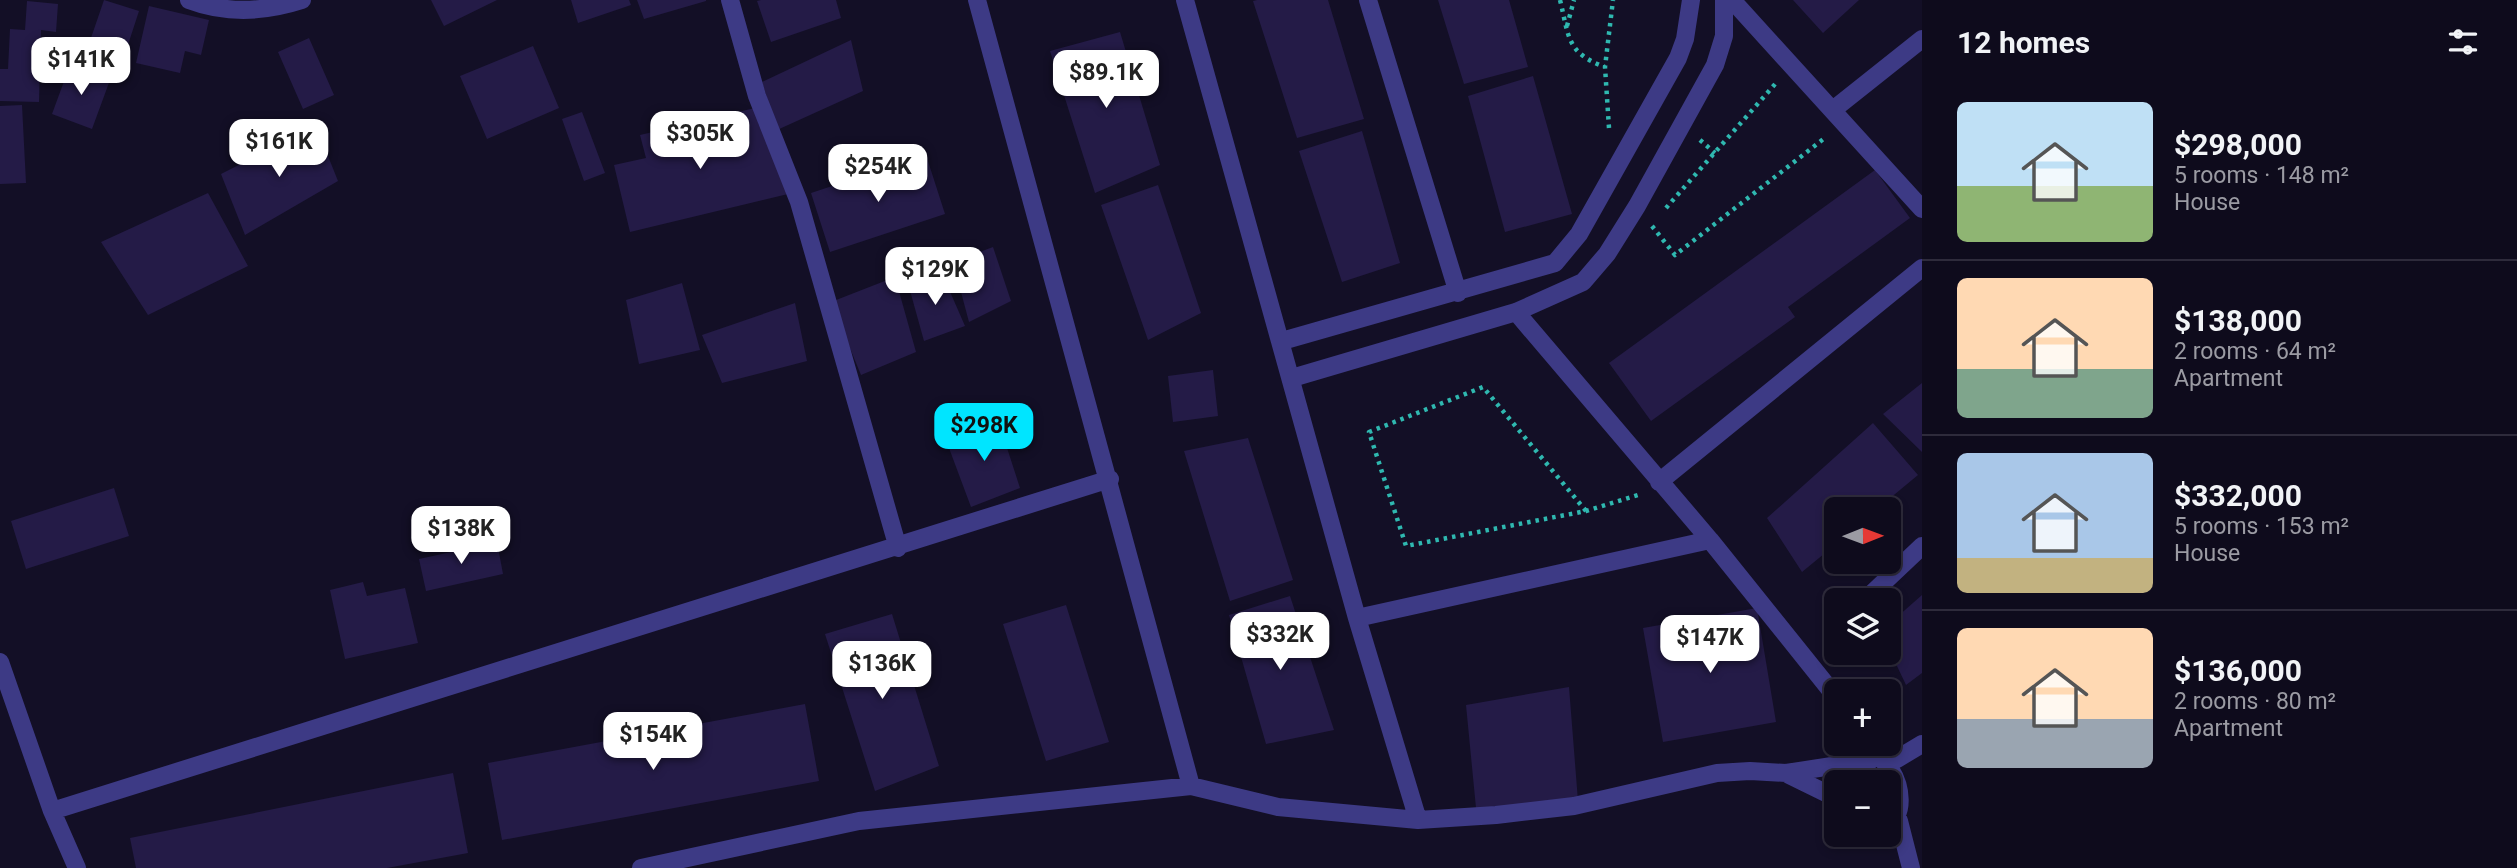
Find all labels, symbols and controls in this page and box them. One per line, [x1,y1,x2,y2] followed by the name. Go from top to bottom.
[2444,23,2482,61] icon: filters
[1957,25,2090,60] text: 12 homes
[32,38,130,97] pin: $141K
[47,46,115,73] text: $141K
[1049,50,1163,110] pin: $89.1K
[1069,59,1143,86] text: $89.1K
[651,111,749,171] pin: $305K
[230,120,328,179] pin: $161K
[666,120,734,147] text: $305K
[2174,127,2302,162] text: $298,000
[245,128,313,155] text: $161K
[2013,130,2097,214] icon: home
[829,144,927,204] pin: $254K
[844,153,912,180] text: $254K
[2174,162,2349,189] text: 5 rooms · 148 m²
[2174,189,2240,216] text: House
[886,247,984,307] pin: $129K
[901,256,969,283] text: $129K
[2174,303,2302,338] text: $138,000
[2013,306,2097,390] icon: home
[2174,338,2336,365] text: 2 rooms · 64 m²
[2174,365,2283,392] text: Apartment
[935,404,1033,463] pin: $298K
[950,412,1018,439] text: $298K
[2174,478,2302,513] text: $332,000
[2013,481,2097,565] icon: home
[1824,497,1900,574] north arrow
[1824,497,1901,847] map controls
[412,506,510,566] pin: $138K
[2174,513,2349,540] text: 5 rooms · 153 m²
[427,515,495,542] text: $138K
[2174,540,2240,567] text: House
[1824,588,1901,665] button: layers
[1231,612,1329,672] pin: $332K
[1661,616,1759,675] pin: $147K
[1246,621,1314,648] text: $332K
[1676,624,1744,651] text: $147K
[833,642,931,701] pin: $136K
[848,650,916,677] text: $136K
[2174,653,2302,688] text: $136,000
[2013,656,2097,740] icon: home
[1824,679,1901,756] button: +
[2174,688,2336,715] text: 2 rooms · 80 m²
[604,712,702,772] pin: $154K
[2174,715,2283,742] text: Apartment
[619,721,687,748] text: $154K
[1824,770,1901,847] button: −

